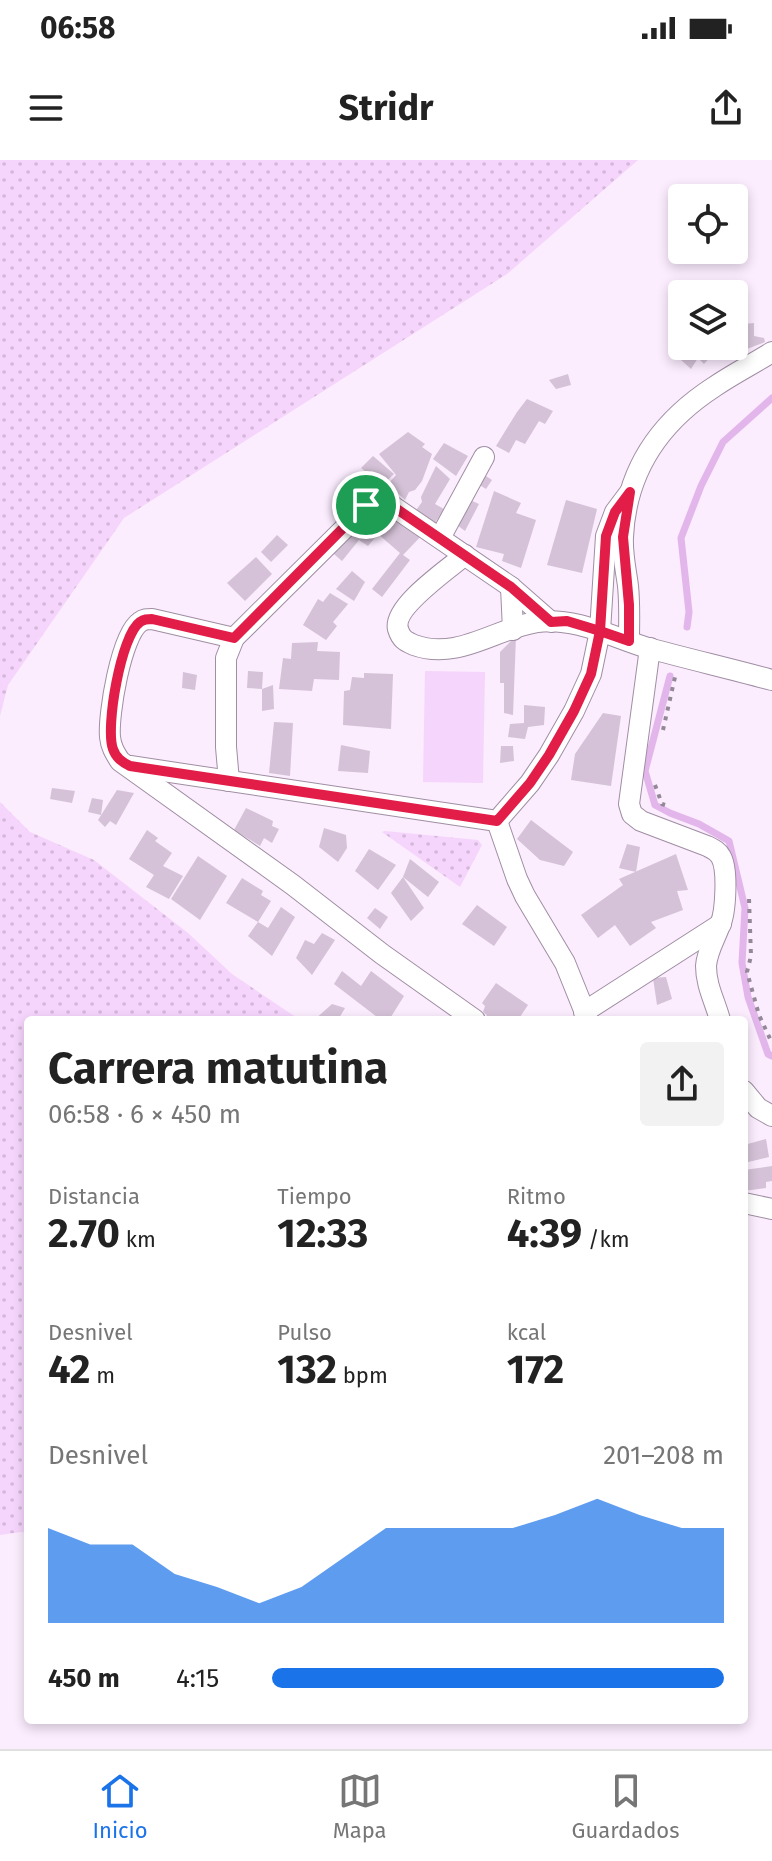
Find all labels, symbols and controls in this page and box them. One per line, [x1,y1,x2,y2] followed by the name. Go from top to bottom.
[40,10,115,46] text: 06:58
[24,86,68,130] icon: menu
[338,86,434,130] text: Stridr
[704,86,748,130] icon: share
[668,184,748,360] map controls
[668,184,748,264] button: locate
[668,280,748,360] button: layers
[332,471,400,539] pin
[344,483,388,527] icon: arrive
[48,1042,388,1095] text: Carrera matutina
[640,1042,724,1126] button: share
[48,1099,241,1130] text: 06:58 · 6 × 450 m
[48,1183,140,1210] text: Distancia
[277,1183,352,1210] text: Tiempo
[507,1183,566,1210] text: Ritmo
[48,1210,120,1258] text: 2.70
[277,1210,368,1258] text: 12:33
[507,1210,582,1258] text: 4:39
[120,1226,156,1253] text: km
[582,1226,630,1253] text: /km
[48,1319,133,1346] text: Desnivel
[277,1319,332,1346] text: Pulso
[507,1319,546,1346] text: kcal
[48,1346,90,1394] text: 42
[277,1346,337,1394] text: 132
[507,1346,564,1394] text: 172
[90,1362,115,1389] text: m
[337,1362,388,1389] text: bpm
[48,1440,148,1471] text: Desnivel
[603,1440,724,1471] text: 201–208 m
[48,1663,120,1694] text: 450 m
[176,1663,219,1694] text: 4:15
[93,1769,148,1844] tab: Inicio
[333,1769,387,1844] tab: Mapa
[572,1769,679,1844] tab: Guardados

